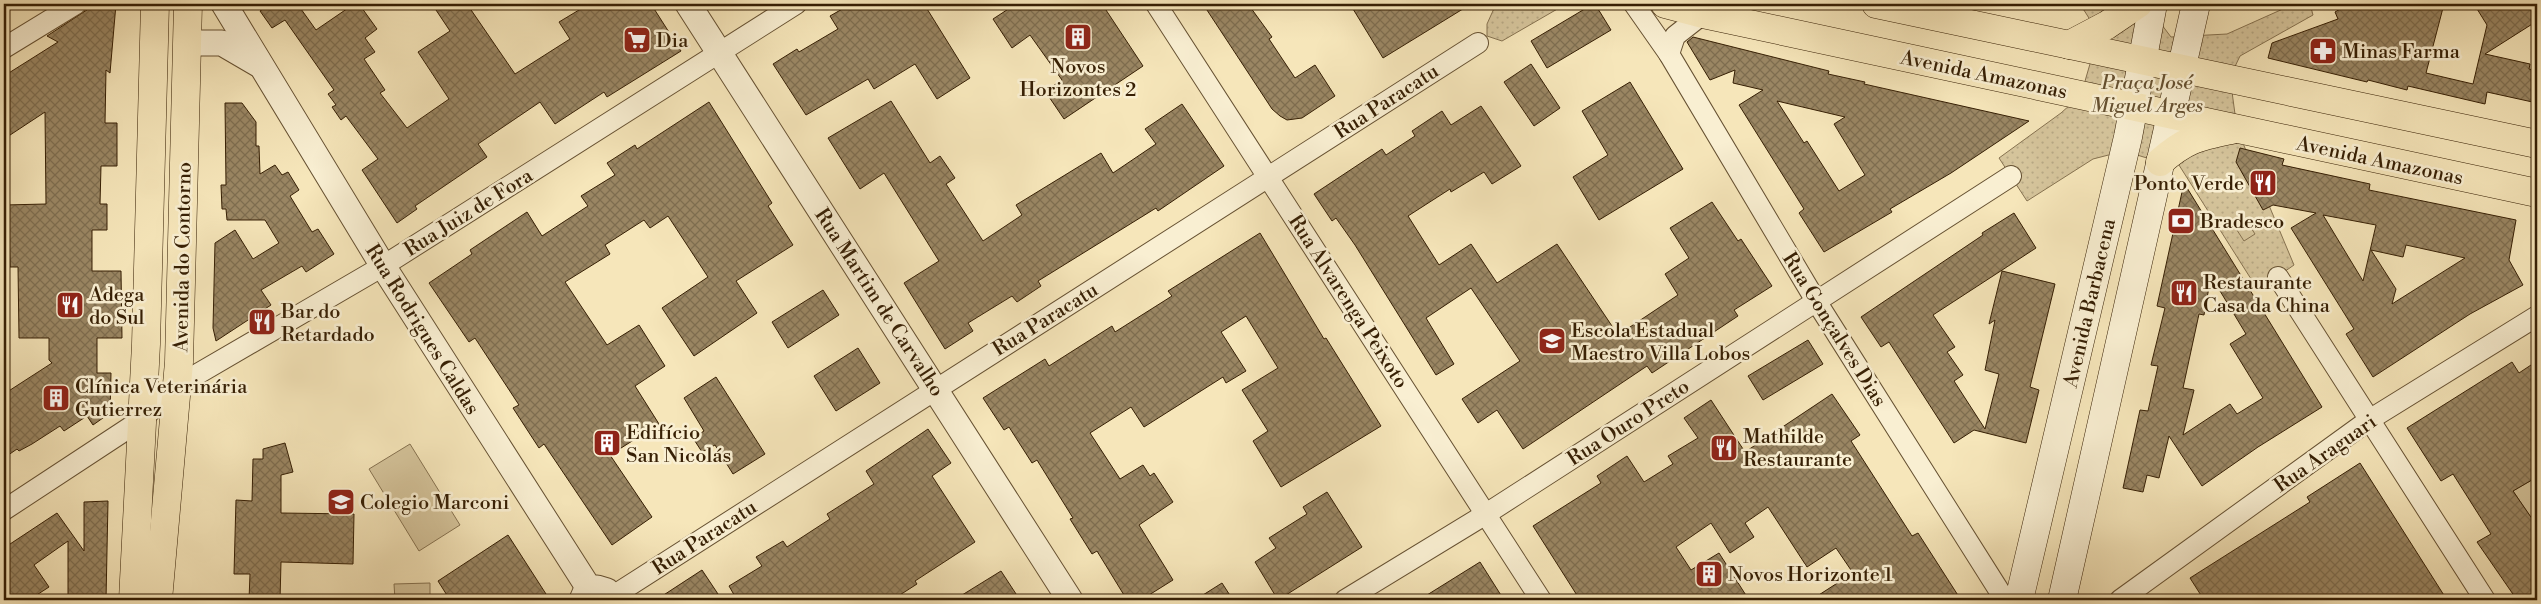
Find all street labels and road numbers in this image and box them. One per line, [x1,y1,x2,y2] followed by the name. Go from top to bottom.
[1897,45,2069,105] street label: Avenida Amazonas
[1330,59,1444,145] street label: Rua Paracatu
[2293,131,2465,191] street label: Avenida Amazonas
[169,162,198,353] street label: Avenida do Contorno
[400,163,538,263] street label: Rua Juiz de Fora
[808,204,949,402] street label: Rua Martim de Carvalho
[1282,210,1413,393] street label: Rua Alvarenga Peixoto
[2059,215,2122,391] street label: Avenida Barbacena
[359,240,484,420] street label: Rua Rodrigues Caldas
[1776,248,1891,412] street label: Rua Gonçalves Dias
[988,278,1104,363] street label: Rua Paracatu
[1563,374,1695,472] street label: Rua Ouro Preto
[2270,410,2382,499] street label: Rua Araguari
[648,495,762,581] street label: Rua Paracatu

